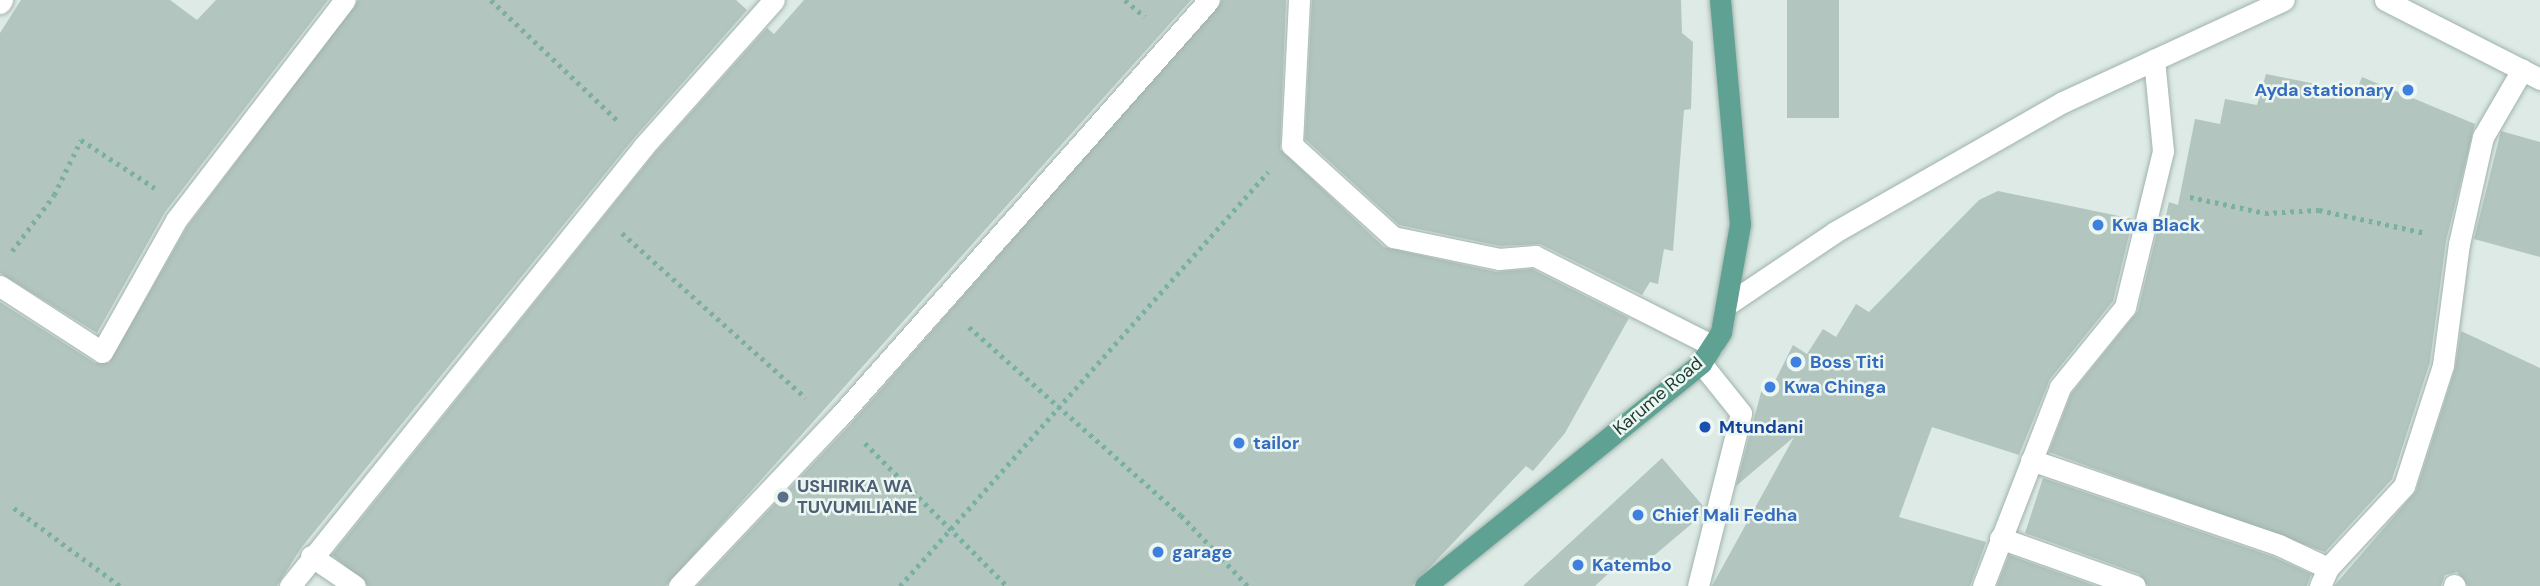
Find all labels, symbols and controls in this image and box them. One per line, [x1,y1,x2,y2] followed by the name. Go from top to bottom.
[2255,79,2394,101] place label: Ayda stationary
[2400,82,2416,98] marker: Ayda stationary
[2112,214,2200,236] place label: Kwa Black
[2090,217,2106,233] marker: Kwa Black
[1810,351,1884,373] place label: Boss Titi
[1609,352,1707,440] street label: Karume Road
[1788,354,1804,370] marker: Boss Titi
[1784,376,1886,398] place label: Kwa Chinga
[1762,379,1778,395] marker: Kwa Chinga
[1719,416,1803,438] place label: Mtundani
[1697,419,1713,435] marker: Mtundani
[1253,432,1299,454] place label: tailor
[1231,435,1247,451] marker: tailor
[797,476,917,518] place label: USHIRIKA WA TUVUMILIANE
[775,489,791,505] marker: USHIRIKA WA TUVUMILIANE
[1652,504,1797,526] place label: Chief Mali Fedha
[1630,507,1646,523] marker: Chief Mali Fedha
[1172,541,1232,563] place label: garage
[1150,544,1166,560] marker: garage
[1592,554,1672,576] place label: Katembo
[1570,557,1586,573] marker: Katembo

